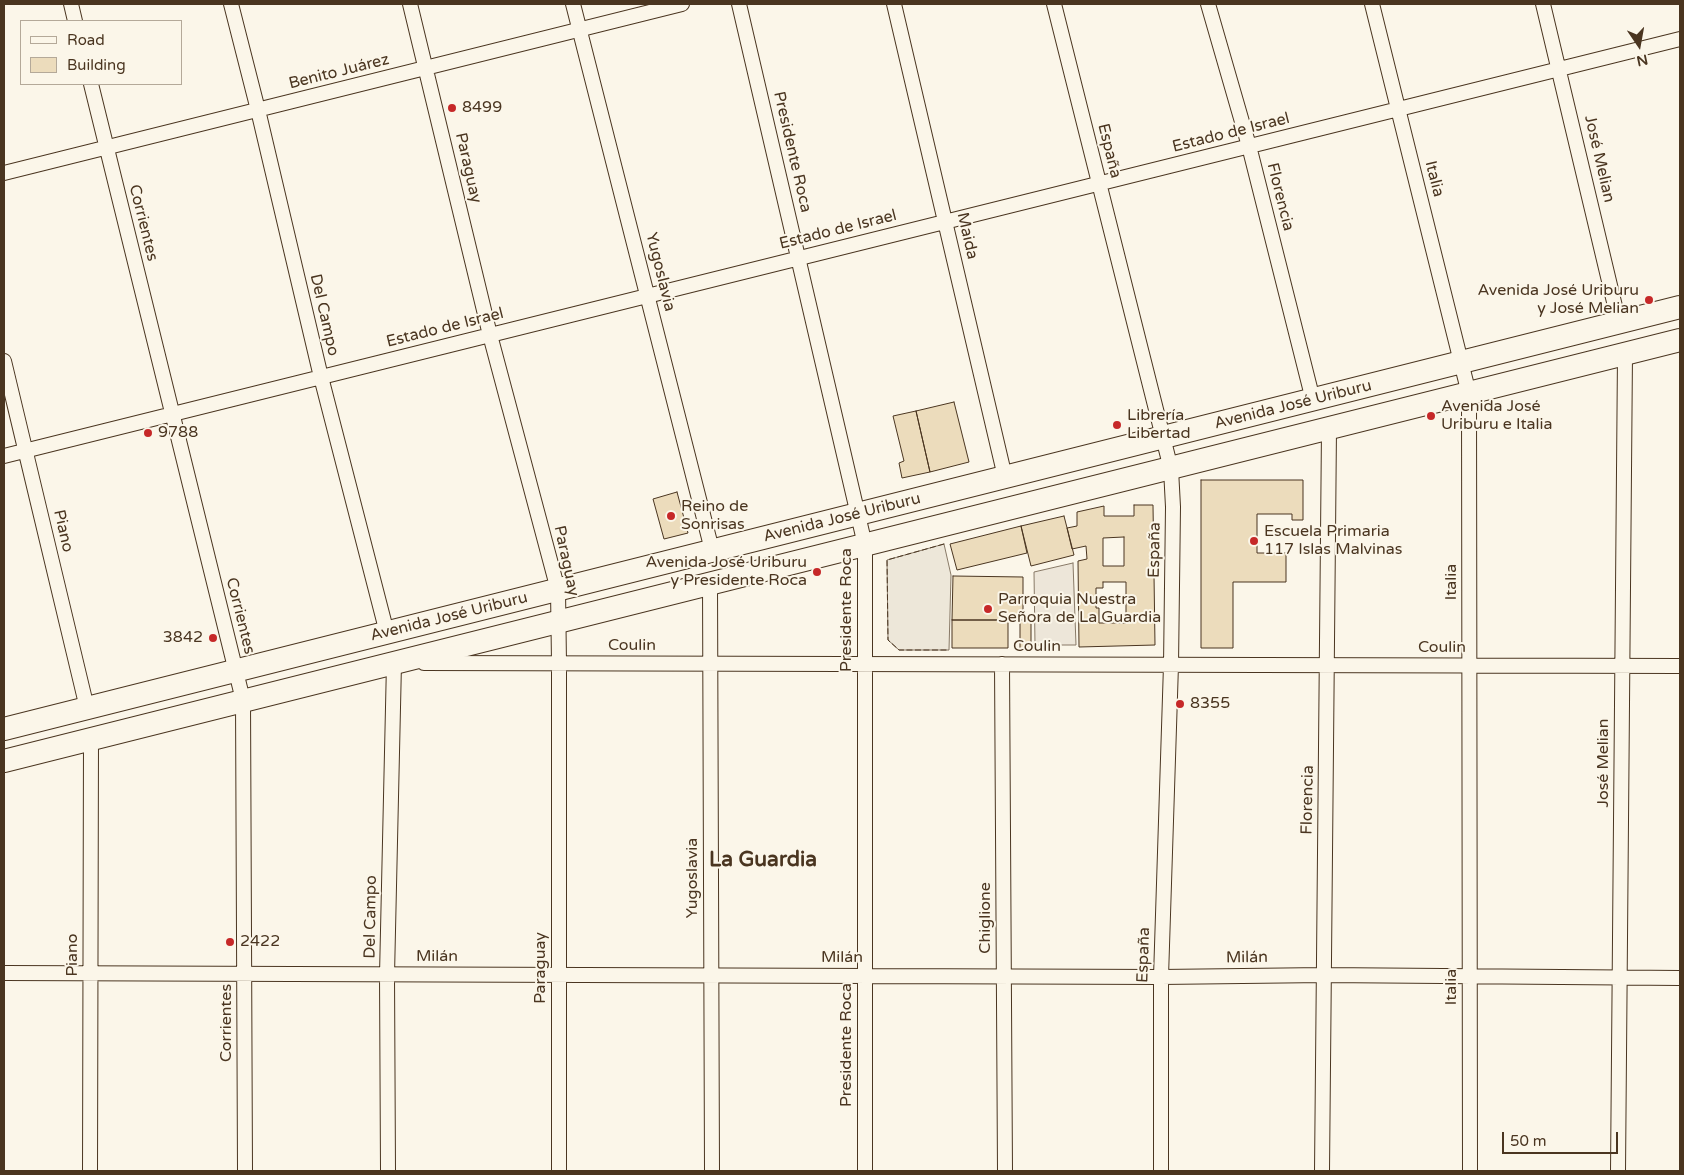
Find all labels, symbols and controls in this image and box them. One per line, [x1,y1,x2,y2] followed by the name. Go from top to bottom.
[20,20,182,85] legend
[1614,20,1664,70] north arrow
[67,31,105,49] text: Road
[287,50,391,94] street label: Benito Juárez
[1635,51,1649,70] text: N
[67,56,126,74] text: Building
[769,90,815,214] street label: Presidente Roca
[462,98,502,118] place label: 8499
[446,102,458,114] marker: 8499
[1170,109,1292,157] street label: Estado de Israel
[1580,113,1618,205] street label: José Melian
[1093,122,1125,180] street label: España
[451,131,485,205] street label: Paraguay
[1420,159,1448,199] street label: Italia
[1262,161,1298,233] street label: Florencia
[124,183,162,263] street label: Corrientes
[777,206,899,254] street label: Estado de Israel
[952,211,982,261] street label: Maida
[641,231,679,313] street label: Yugoslavia
[305,272,343,358] street label: Del Campo
[1477,281,1639,319] place label: Avenida José Uriburu y José Melian
[1643,294,1655,306] marker: Avenida José Uriburu y José Melian
[384,304,506,352] street label: Estado de Israel
[1212,376,1374,434] street label: Avenida José Uriburu
[1441,397,1552,435] place label: Avenida José Uriburu e Italia
[1127,406,1191,444] place label: Librería Libertad
[1425,410,1437,422] marker: Avenida José Uriburu e Italia
[1111,419,1123,431] marker: Librería Libertad
[158,423,198,443] place label: 9788
[142,427,154,439] marker: 9788
[761,489,923,547] street label: Avenida José Uriburu
[681,497,748,535] place label: Reino de Sonrisas
[49,508,77,554] street label: Piano
[665,510,677,522] marker: Reino de Sonrisas
[1145,522,1165,578] street label: España
[1264,522,1402,560] place label: Escuela Primaria 117 Islas Malvinas
[549,524,583,598] street label: Paraguay
[1248,535,1260,547] marker: Escuela Primaria 117 Islas Malvinas
[837,548,857,672] street label: Presidente Roca
[645,553,807,591] place label: Avenida José Uriburu y Presidente Roca
[1442,564,1462,600] street label: Italia
[811,566,823,578] marker: Avenida José Uriburu y Presidente Roca
[221,576,259,656] street label: Corrientes
[368,588,530,646] street label: Avenida José Uriburu
[998,590,1161,628] place label: Parroquia Nuestra Señora de La Guardia
[982,603,994,615] marker: Parroquia Nuestra Señora de La Guardia
[163,628,203,648] place label: 3842
[207,632,219,644] marker: 3842
[608,636,656,656] street label: Coulin
[1013,637,1061,657] street label: Coulin
[1418,638,1466,658] street label: Coulin
[1190,694,1230,714] place label: 8355
[1174,698,1186,710] marker: 8355
[1594,718,1614,808] street label: José Melian
[1298,765,1318,835] street label: Florencia
[683,838,703,918] street label: Yugoslavia
[709,847,817,873] district label: La Guardia
[361,875,381,959] street label: Del Campo
[976,882,996,954] street label: Chiglione
[1133,927,1155,983] street label: España
[240,932,280,952] place label: 2422
[531,932,551,1004] street label: Paraguay
[63,933,83,977] street label: Piano
[224,936,236,948] marker: 2422
[416,947,458,967] street label: Milán
[821,948,863,968] street label: Milán
[1226,948,1268,968] street label: Milán
[1442,969,1462,1005] street label: Italia
[837,983,857,1107] street label: Presidente Roca
[217,984,237,1062] street label: Corrientes
[1504,1122,1620,1154] scale bar
[1510,1132,1547,1150] text: 50 m

